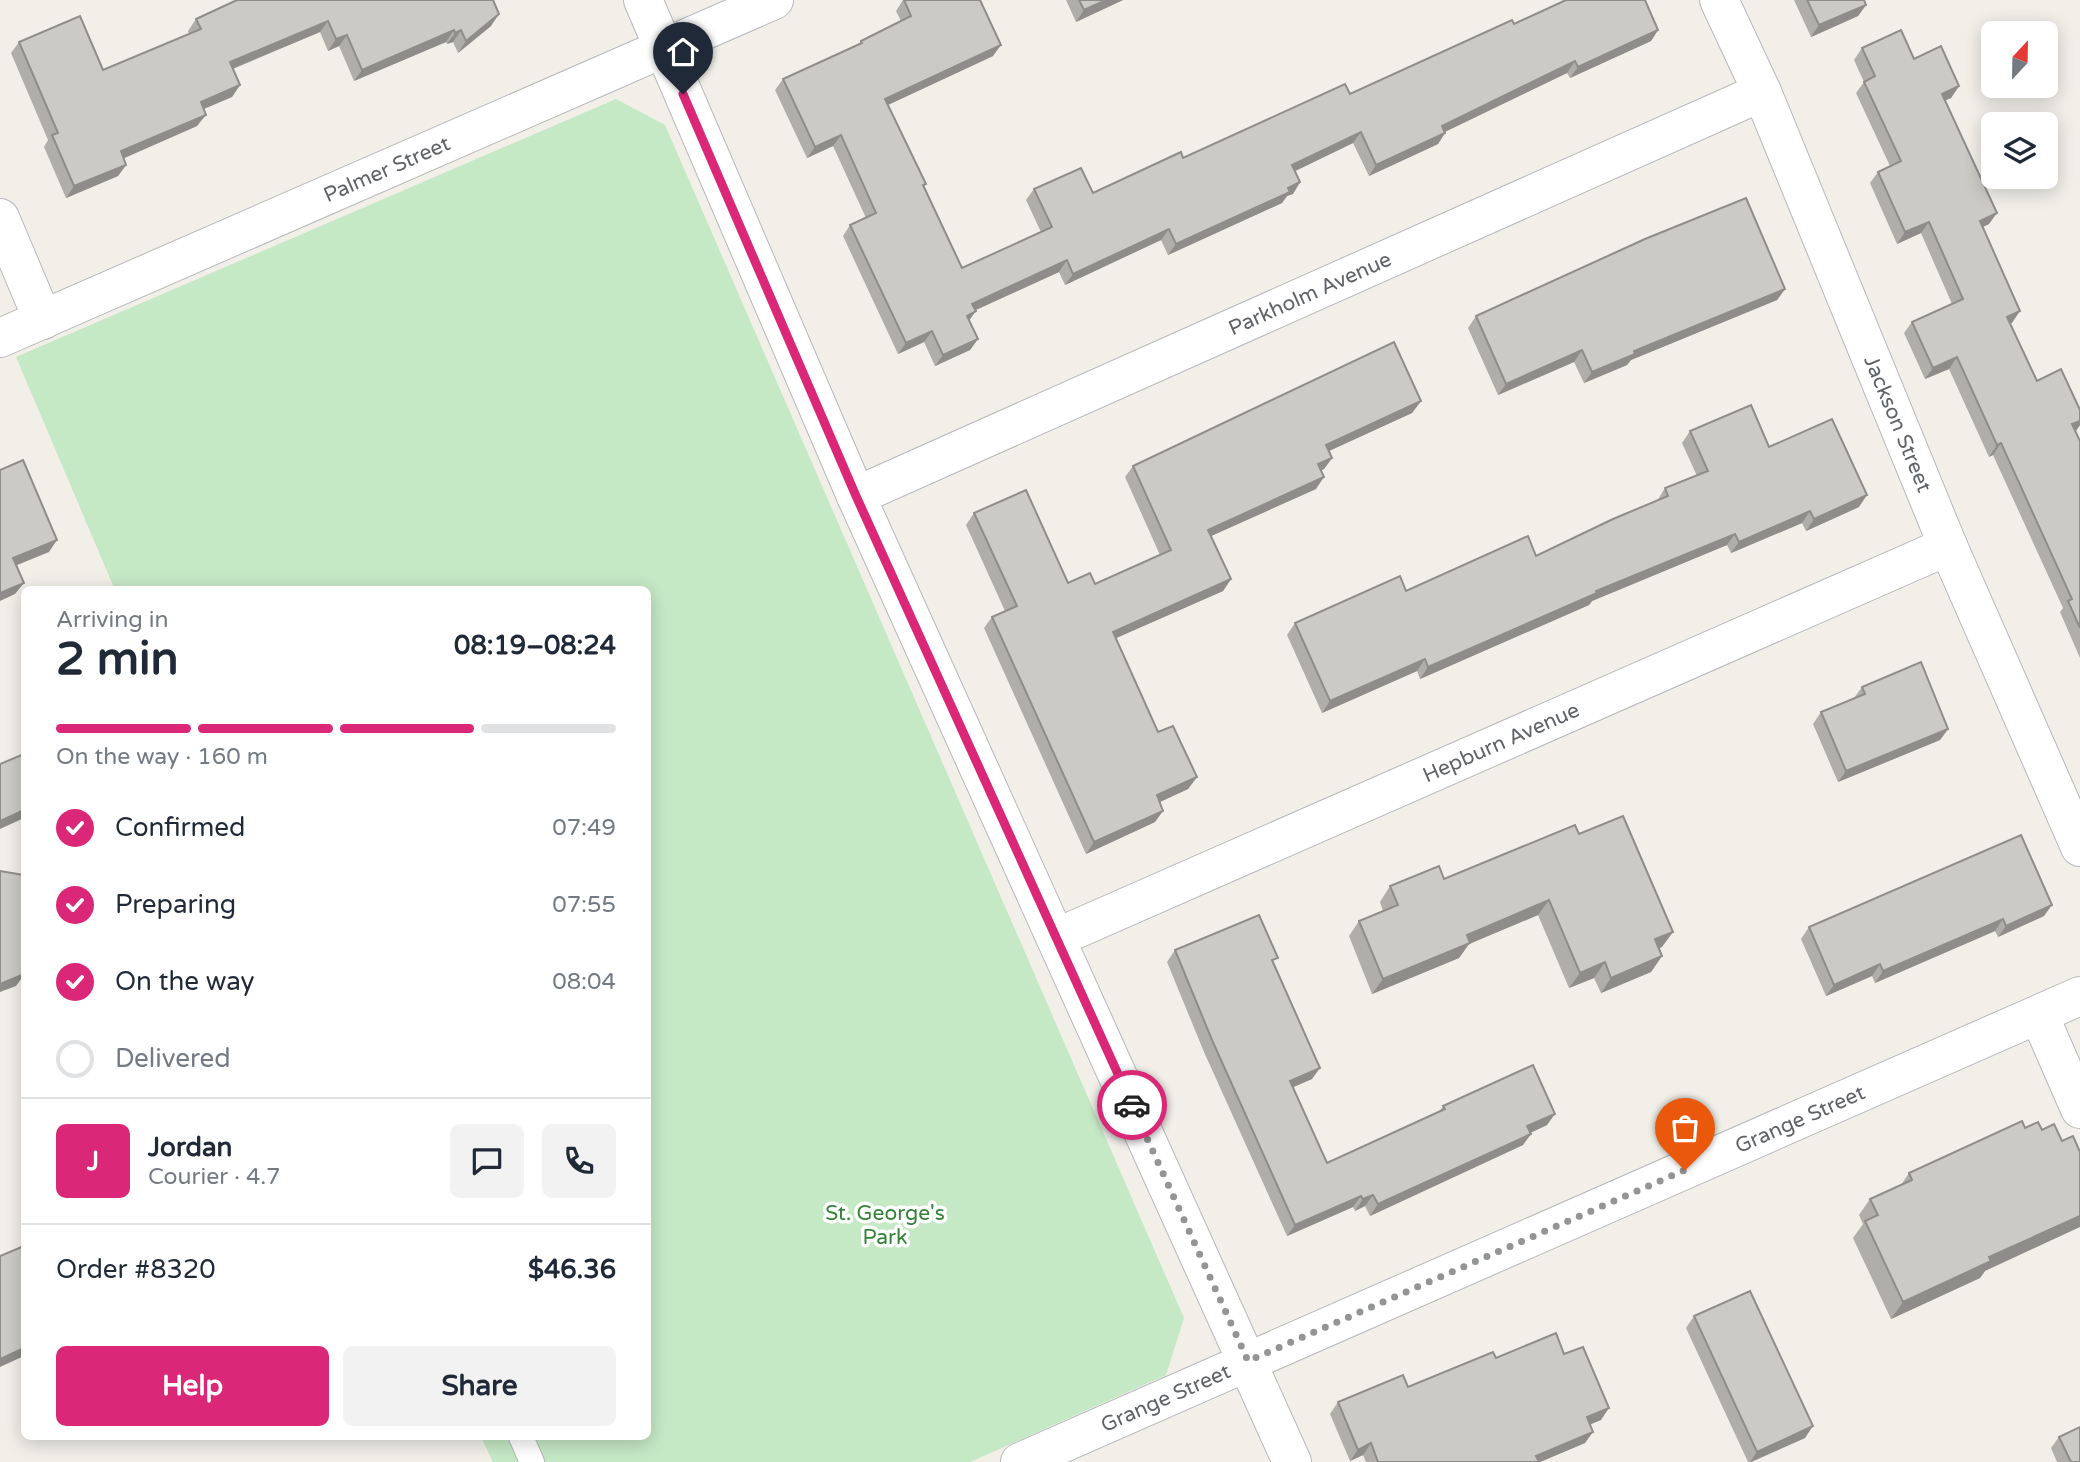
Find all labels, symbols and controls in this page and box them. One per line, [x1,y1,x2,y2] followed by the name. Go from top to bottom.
[1981,21,2058,98] north arrow
[1981,21,2058,189] map controls
[653,22,713,94] pin
[664,33,702,71] icon: home
[1981,112,2058,189] button: layers
[320,131,454,208] street label: Palmer Street
[1225,246,1395,341] street label: Parkholm Avenue
[1859,352,1937,496] street label: Jackson Street
[56,606,169,634] text: Arriving in
[454,630,616,661] text: 08:19–08:24
[56,632,179,687] text: 2 min
[1419,697,1583,788] street label: Hepburn Avenue
[56,743,268,771] text: On the way · 160 m
[56,809,94,847] icon: check
[115,812,245,843] text: Confirmed
[552,814,616,842] text: 07:49
[56,886,94,924] icon: check
[115,889,236,920] text: Preparing
[552,891,616,919] text: 07:55
[56,963,94,1001] icon: check
[115,966,255,997] text: On the way
[552,968,616,996] text: 08:04
[115,1043,231,1074] text: Delivered
[1097,1070,1167,1140] courier
[1731,1080,1869,1159] street label: Grange Street
[1113,1086,1151,1124] icon: car
[1655,1098,1715,1170] pin
[1666,1109,1704,1147] icon: bag
[450,1124,524,1198] button: chat
[542,1124,616,1198] button: phone
[148,1132,232,1163] text: Jordan
[87,1146,99,1177] text: J
[148,1163,281,1191] text: Courier · 4.7
[825,1201,945,1250] park label: St. George's Park
[56,1254,216,1285] text: Order #8320
[528,1254,616,1285] text: $46.36
[56,1346,329,1426] button: Help
[343,1346,616,1426] button: Share
[1097,1359,1234,1437] street label: Grange Street

